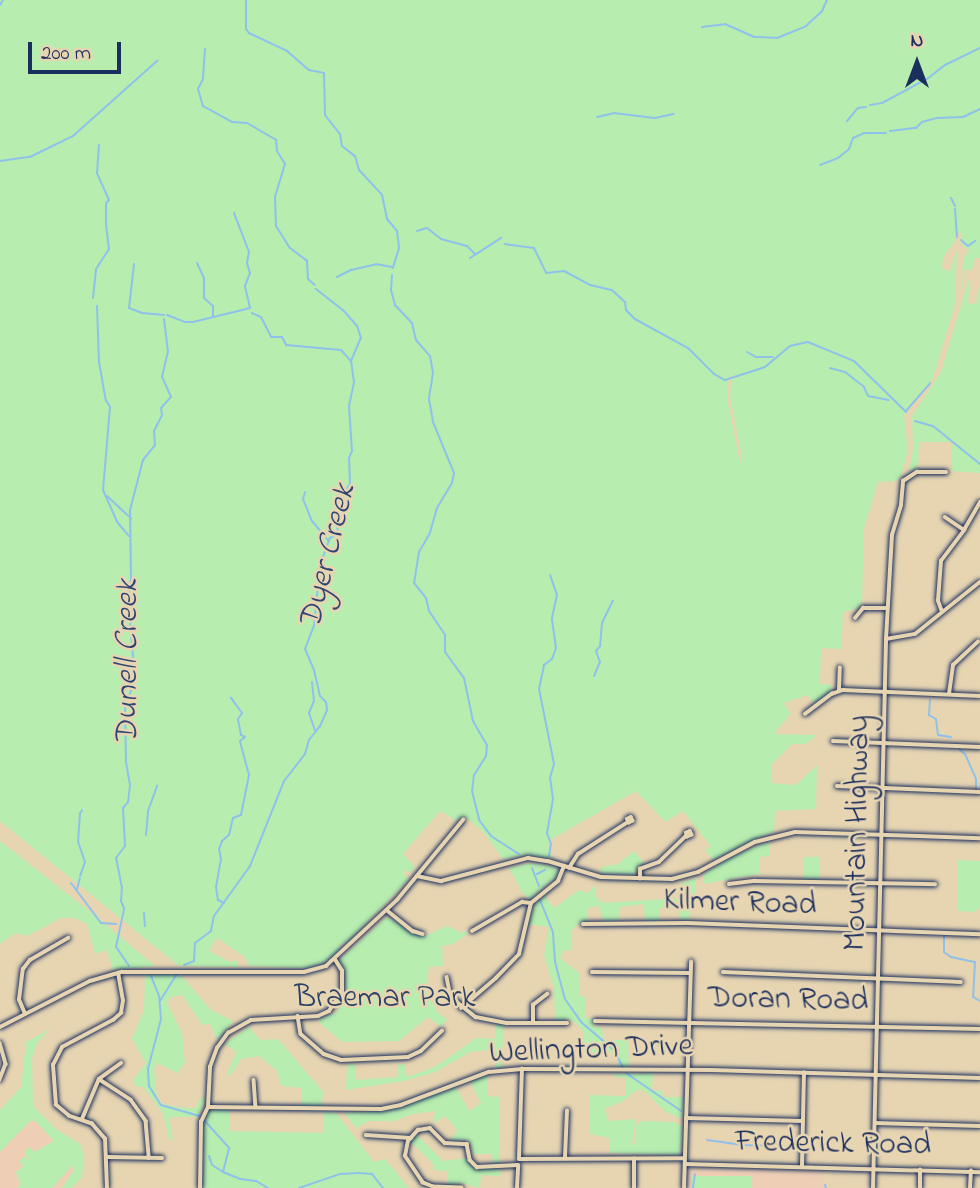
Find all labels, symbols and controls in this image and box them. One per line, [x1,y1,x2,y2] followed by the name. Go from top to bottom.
[32,28,124,72] scale bar
[882,28,952,98] north arrow
[911,28,923,55] text: N
[41,39,91,69] text: 200 m
[292,480,366,634] water label: Dyer Creek
[109,579,149,745] water label: Dunell Creek
[838,715,880,951] street label: Mountain Highway
[663,882,817,926] street label: Kilmer Road
[295,980,475,1018] park label: Braemar Park
[707,980,869,1022] street label: Doran Road
[488,1028,694,1074] street label: Wellington Drive
[735,1124,931,1166] street label: Frederick Road

